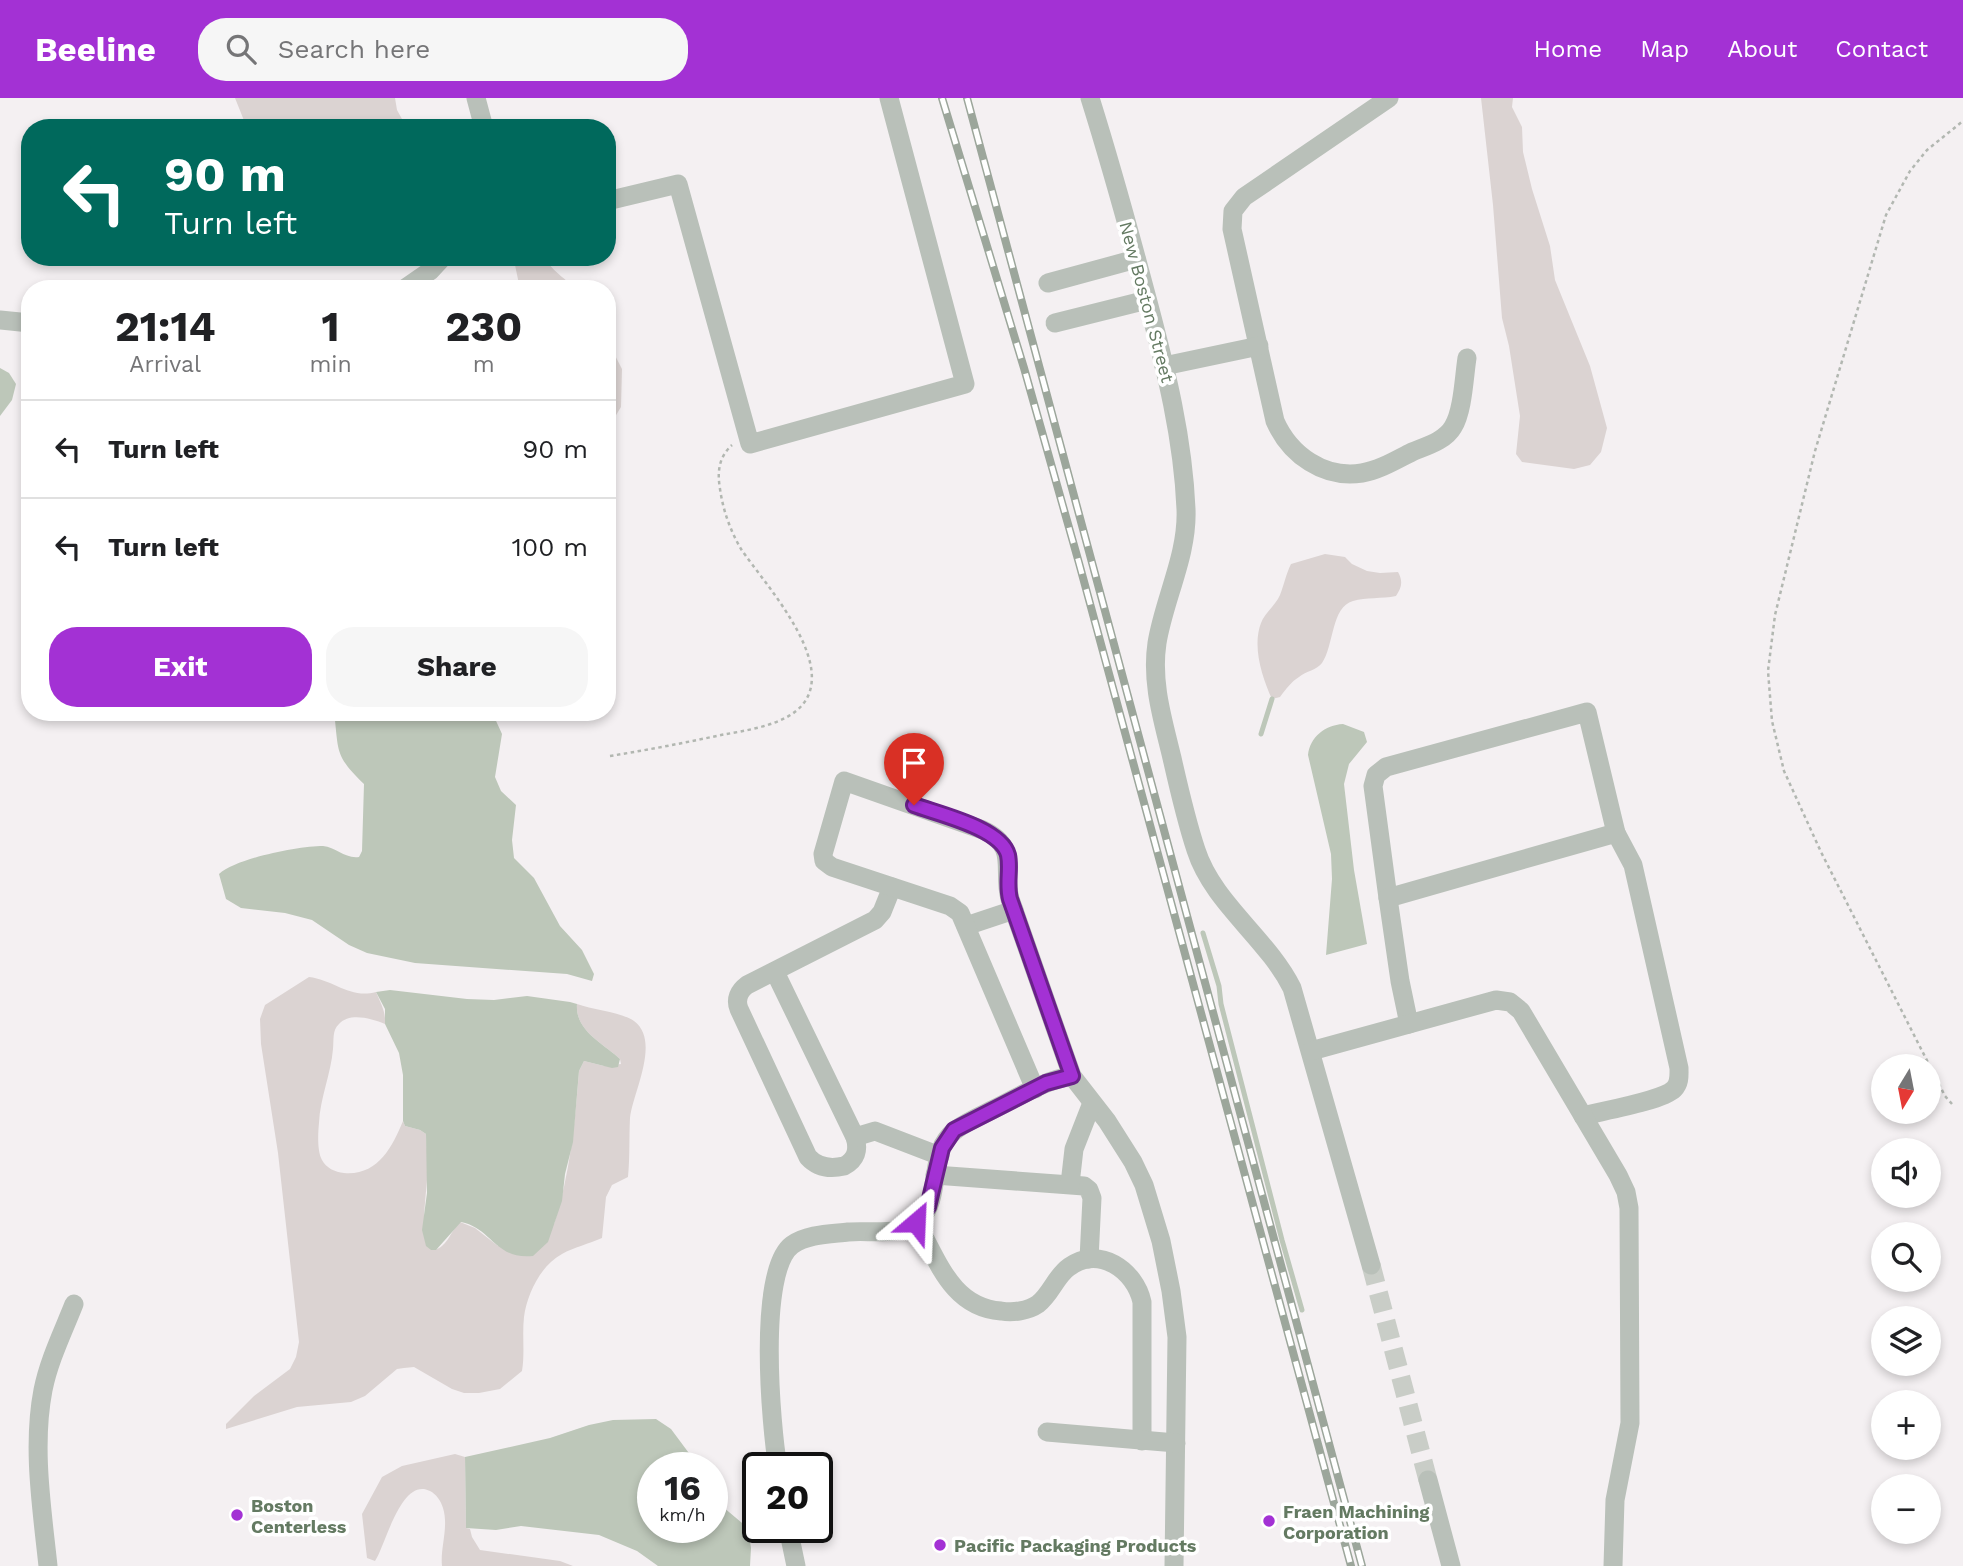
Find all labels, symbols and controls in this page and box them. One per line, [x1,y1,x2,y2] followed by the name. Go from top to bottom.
[198,18,688,81] search box
[35,30,156,69] text: Beeline
[222,30,260,68] icon: search
[278,34,430,64] text: Search here
[1534,35,1602,63] text: Home
[1640,35,1689,63] text: Map
[1727,35,1797,63] text: About
[1835,35,1928,63] text: Contact
[164,145,286,203] text: 90 m
[49,147,140,238] icon: left
[164,204,297,242] text: Turn left
[1115,219,1179,385] street label: New Boston Street
[115,302,216,351] text: 21:14
[321,302,340,351] text: 1
[445,302,522,351] text: 230
[129,351,201,378] text: Arrival
[309,351,352,378] text: min
[473,351,495,378] text: m
[49,430,87,468] icon: left
[108,434,219,464] text: Turn left
[522,434,588,464] text: 90 m
[49,528,87,566] icon: left
[108,532,219,562] text: Turn left
[512,532,588,562] text: 100 m
[49,627,312,707] button: Exit
[326,627,588,707] button: Share
[884,733,944,805] pin
[895,744,933,782] icon: arrive
[1871,1054,1941,1124] north arrow
[1871,1054,1941,1544] map controls
[1871,1138,1941,1208] button: sound
[879,1185,953,1259] position arrow
[1871,1222,1941,1292] button: search
[1871,1306,1941,1376] button: layers
[1871,1390,1941,1460] button: +
[742,1452,833,1543] speed limit sign: 20
[664,1467,701,1509] text: 16
[1871,1474,1941,1544] button: −
[251,1495,347,1537] place label: Boston Centerless
[1283,1501,1430,1543] place label: Fraen Machining Corporation
[659,1504,706,1525] text: km/h
[229,1507,245,1523] marker: Boston Centerless
[1261,1513,1277,1529] marker: Fraen Machining Corporation
[954,1535,1197,1556] place label: Pacific Packaging Products
[932,1537,948,1553] marker: Pacific Packaging Products

